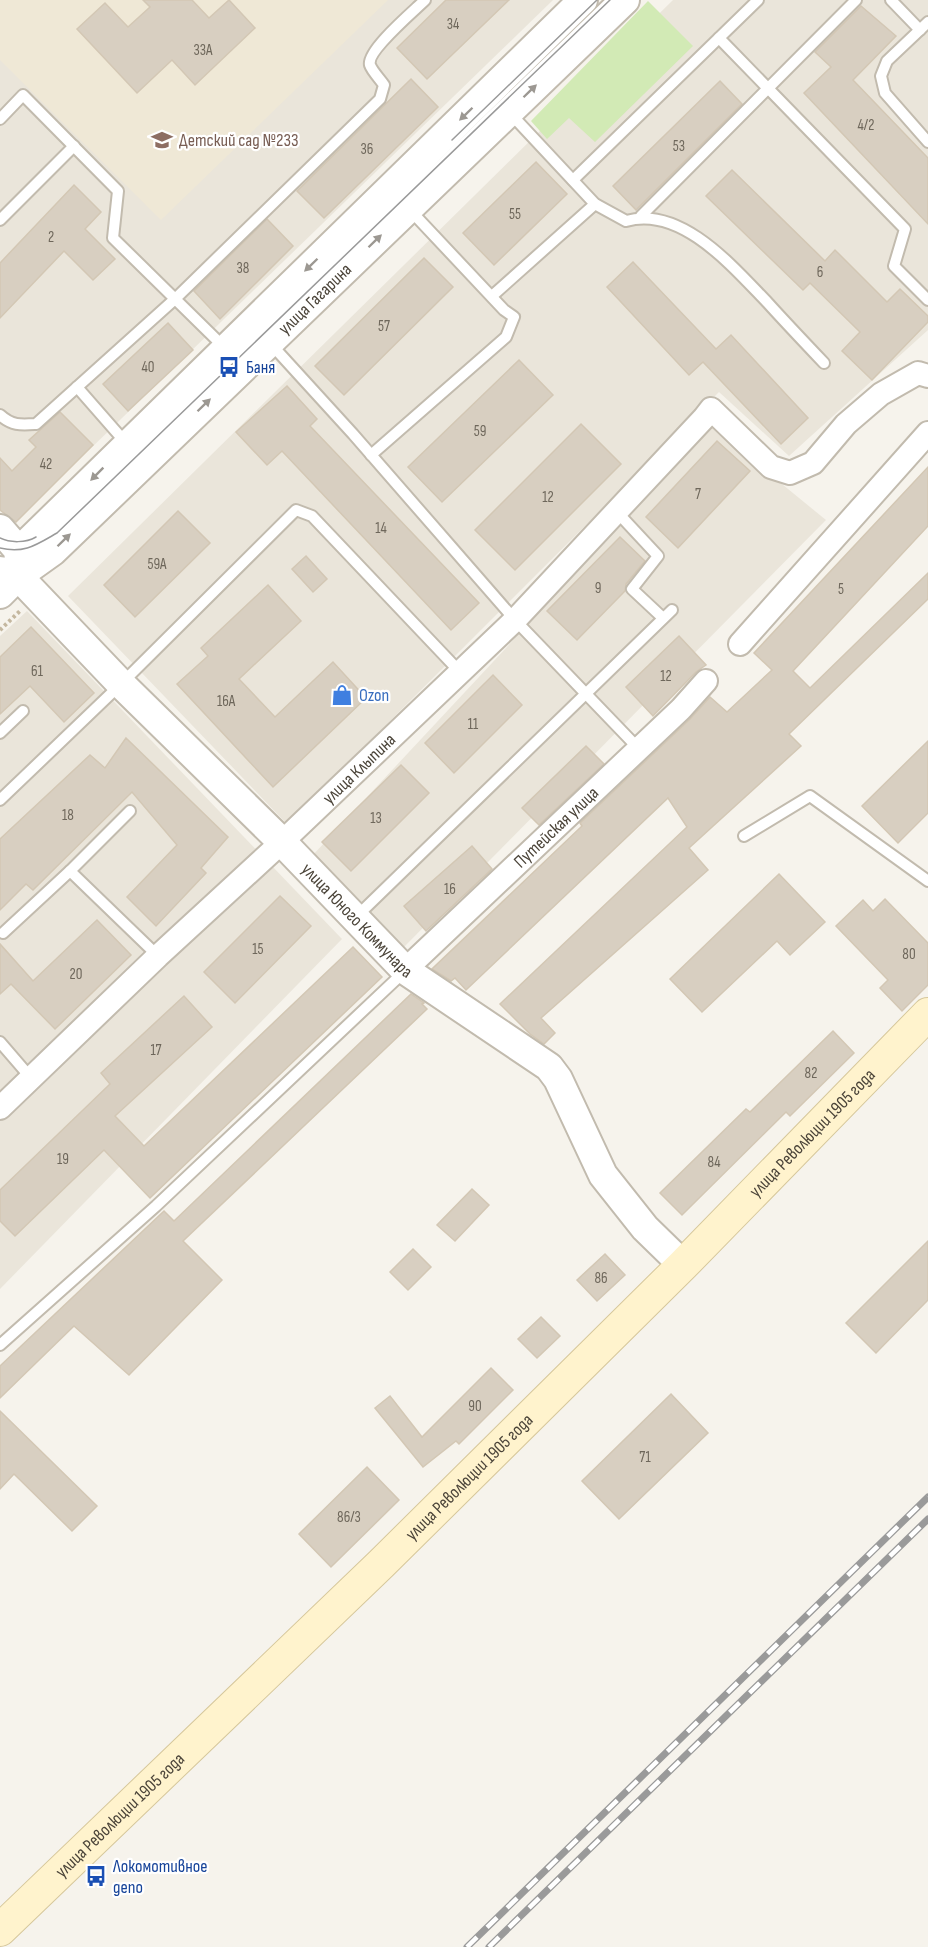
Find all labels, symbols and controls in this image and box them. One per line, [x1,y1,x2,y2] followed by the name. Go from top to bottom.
[447,15,459,34] house number: 34
[193,41,213,60] house number: 33А
[523,84,537,98] one-way arrow
[459,107,474,121] one-way arrow
[858,116,874,135] house number: 4/2
[150,128,174,152] school or university icon: Детский сад №233
[179,130,299,151] place label: Детский сад №233
[673,137,685,156] house number: 53
[361,140,373,159] house number: 36
[509,205,521,224] house number: 55
[48,228,54,247] house number: 2
[367,234,381,248] one-way arrow
[305,257,319,271] one-way arrow
[237,259,249,278] house number: 38
[274,259,356,339] street label: улица Гагарина
[817,263,823,282] house number: 6
[378,317,390,336] house number: 57
[217,355,241,379] bus stop icon: Баня
[246,357,275,378] place label: Баня
[142,358,154,377] house number: 40
[197,398,212,412] one-way arrow
[474,422,486,441] house number: 59
[40,455,52,474] house number: 42
[90,467,104,481] one-way arrow
[695,485,701,504] house number: 7
[542,488,554,507] house number: 12
[375,519,387,538] house number: 14
[56,534,70,548] one-way arrow
[147,555,167,574] house number: 59А
[595,579,601,598] house number: 9
[838,580,844,599] house number: 5
[31,662,44,681] house number: 61
[660,667,672,686] house number: 12
[330,683,354,707] shop icon: Ozon
[359,685,389,706] place label: Ozon
[217,692,236,711] house number: 16А
[468,715,479,734] house number: 11
[319,729,400,809] street label: улица Клыпина
[510,783,603,872] street label: Путейская улица
[62,806,74,825] house number: 18
[370,809,382,828] house number: 13
[297,859,416,983] street label: улица Юного Коммунара
[444,880,456,899] house number: 16
[252,940,264,959] house number: 15
[902,945,916,964] house number: 80
[70,965,82,984] house number: 20
[150,1041,162,1060] house number: 17
[805,1064,817,1083] house number: 82
[745,1065,880,1202] street label: улица Революции 1905 года
[57,1150,69,1169] house number: 19
[707,1153,721,1172] house number: 84
[594,1269,608,1288] house number: 86
[468,1397,482,1416] house number: 90
[401,1410,537,1545] street label: улица Революции 1905 года
[639,1448,651,1467] house number: 71
[337,1508,361,1527] house number: 86/3
[51,1749,189,1882] street label: улица Революции 1905 года
[112,1856,207,1898] place label: Локомотивное депо
[84,1864,108,1888] bus stop icon: Локомотивное депо

